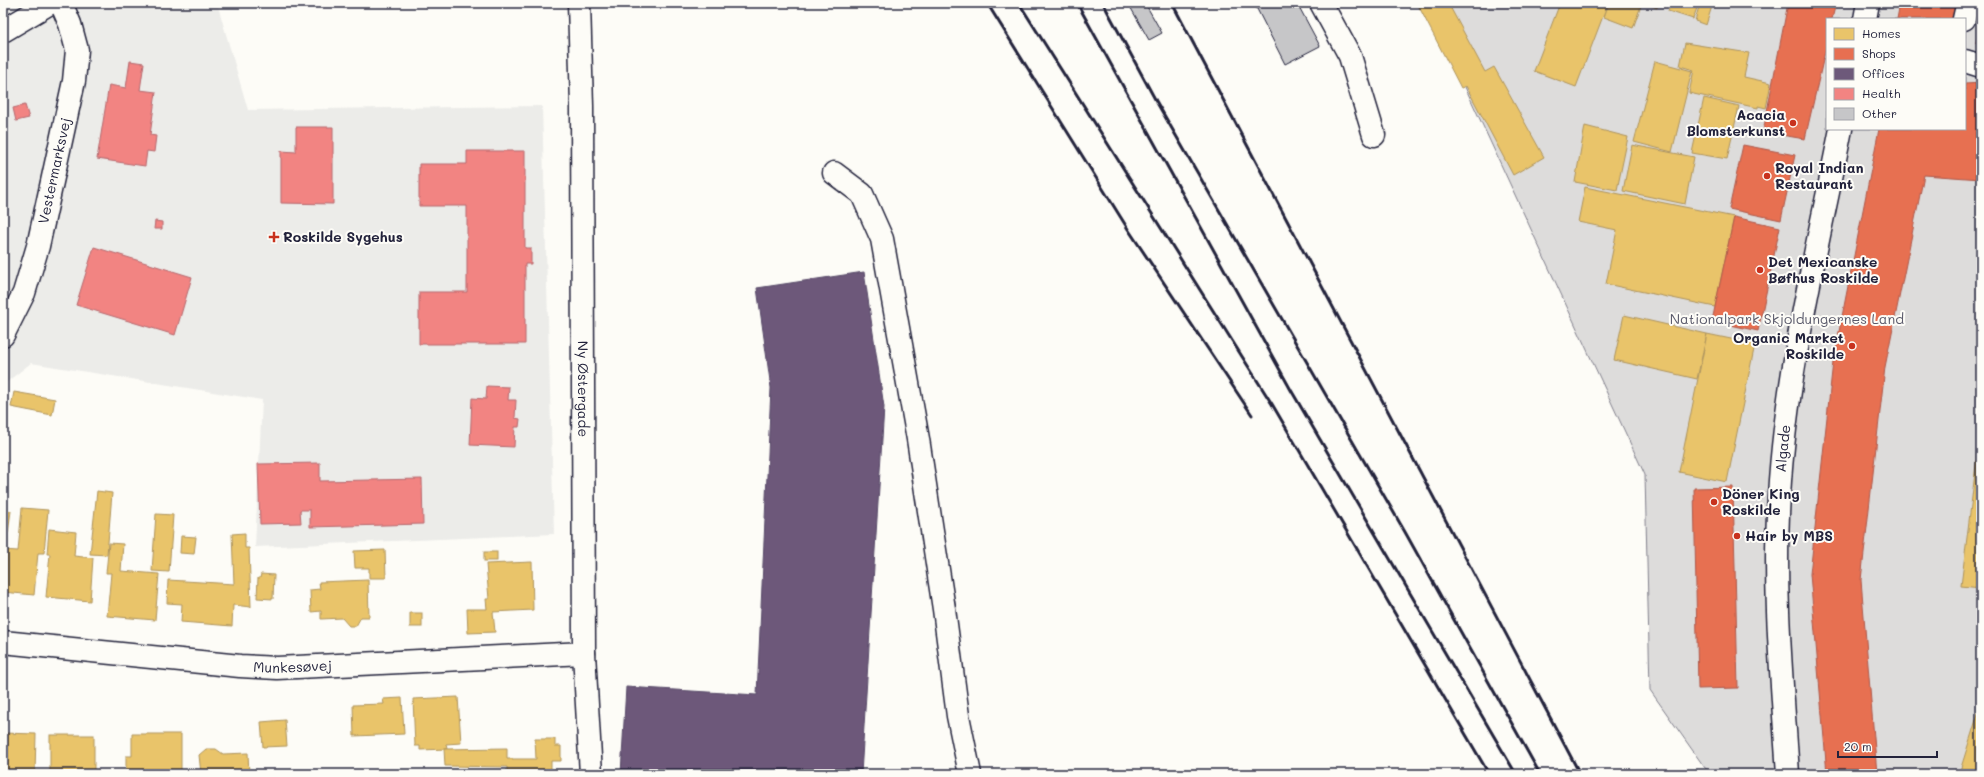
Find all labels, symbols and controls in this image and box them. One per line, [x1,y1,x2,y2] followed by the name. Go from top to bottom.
[1826,18,1966,130] legend
[1862,25,1901,41] text: Homes
[1862,45,1896,61] text: Shops
[1862,65,1905,81] text: Offices
[1862,85,1901,101] text: Health
[1686,105,1785,140] place label: Acacia Blomsterkunst
[1862,105,1897,121] text: Other
[33,116,75,226] street label: Vestermarksvej
[1788,118,1798,128] marker: Acacia Blomsterkunst
[1775,158,1864,193] place label: Royal Indian Restaurant
[1762,171,1772,181] marker: Royal Indian Restaurant
[283,227,403,246] place label: Roskilde Sygehus
[268,231,280,243] marker: Roskilde Sygehus
[1768,252,1879,287] place label: Det Mexicanske Bøfhus Roskilde
[1755,265,1765,275] marker: Det Mexicanske Bøfhus Roskilde
[1670,309,1904,328] park label: Nationalpark Skjoldungernes Land
[1733,328,1844,363] place label: Organic Market Roskilde
[574,341,593,437] street label: Ny Østergade
[1847,341,1857,351] marker: Organic Market Roskilde
[1771,424,1794,473] street label: Algade
[1722,484,1800,519] place label: Döner King Roskilde
[1709,497,1719,507] marker: Döner King Roskilde
[1745,526,1833,545] place label: Hair by MBS
[1732,531,1742,541] marker: Hair by MBS
[253,655,332,677] street label: Munkesøvej
[1838,733,1937,759] scale bar
[1844,738,1872,754] text: 20 m

